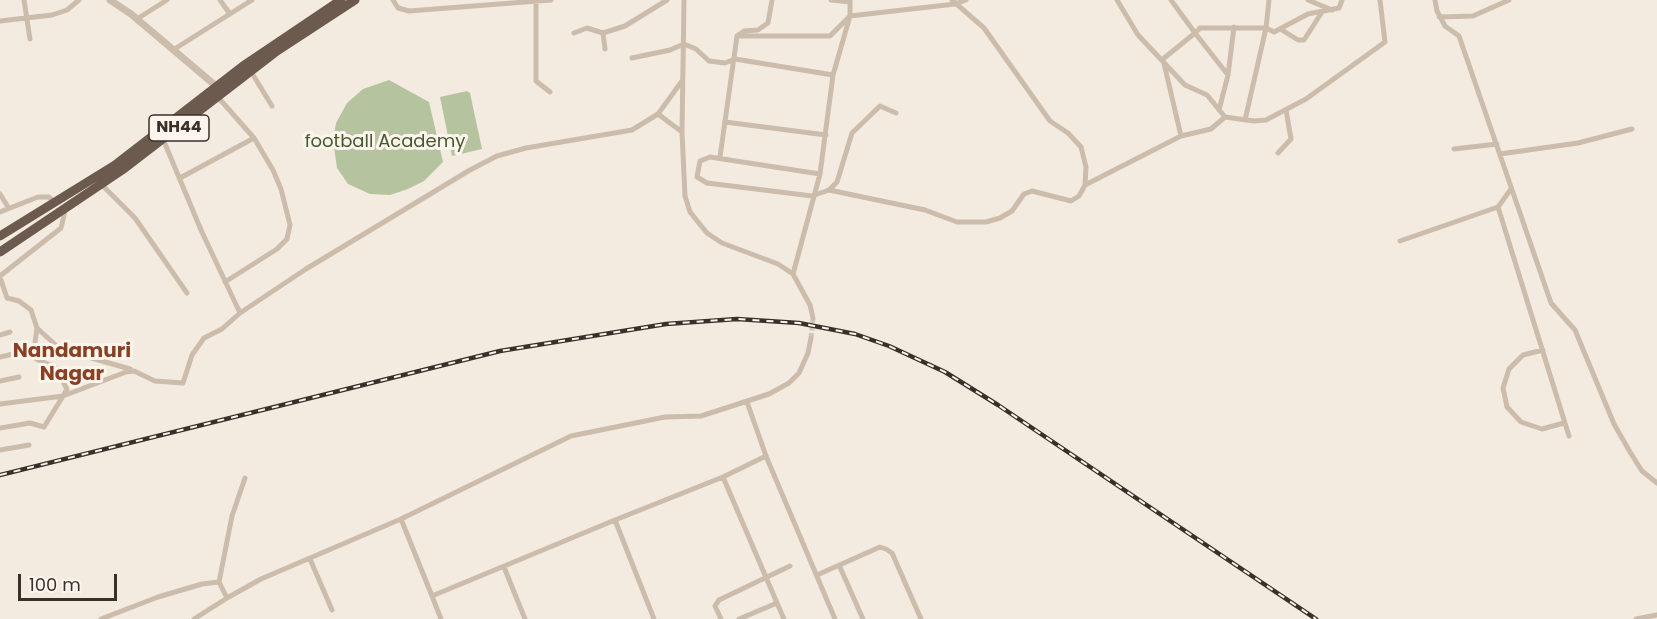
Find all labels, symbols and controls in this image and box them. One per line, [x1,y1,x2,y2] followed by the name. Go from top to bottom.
[149,115,209,141] road number: NH44
[305,131,465,153] park label: football Academy
[13,340,131,387] district label: Nandamuri Nagar
[21,562,120,600] scale bar
[29,572,81,597] text: 100 m

